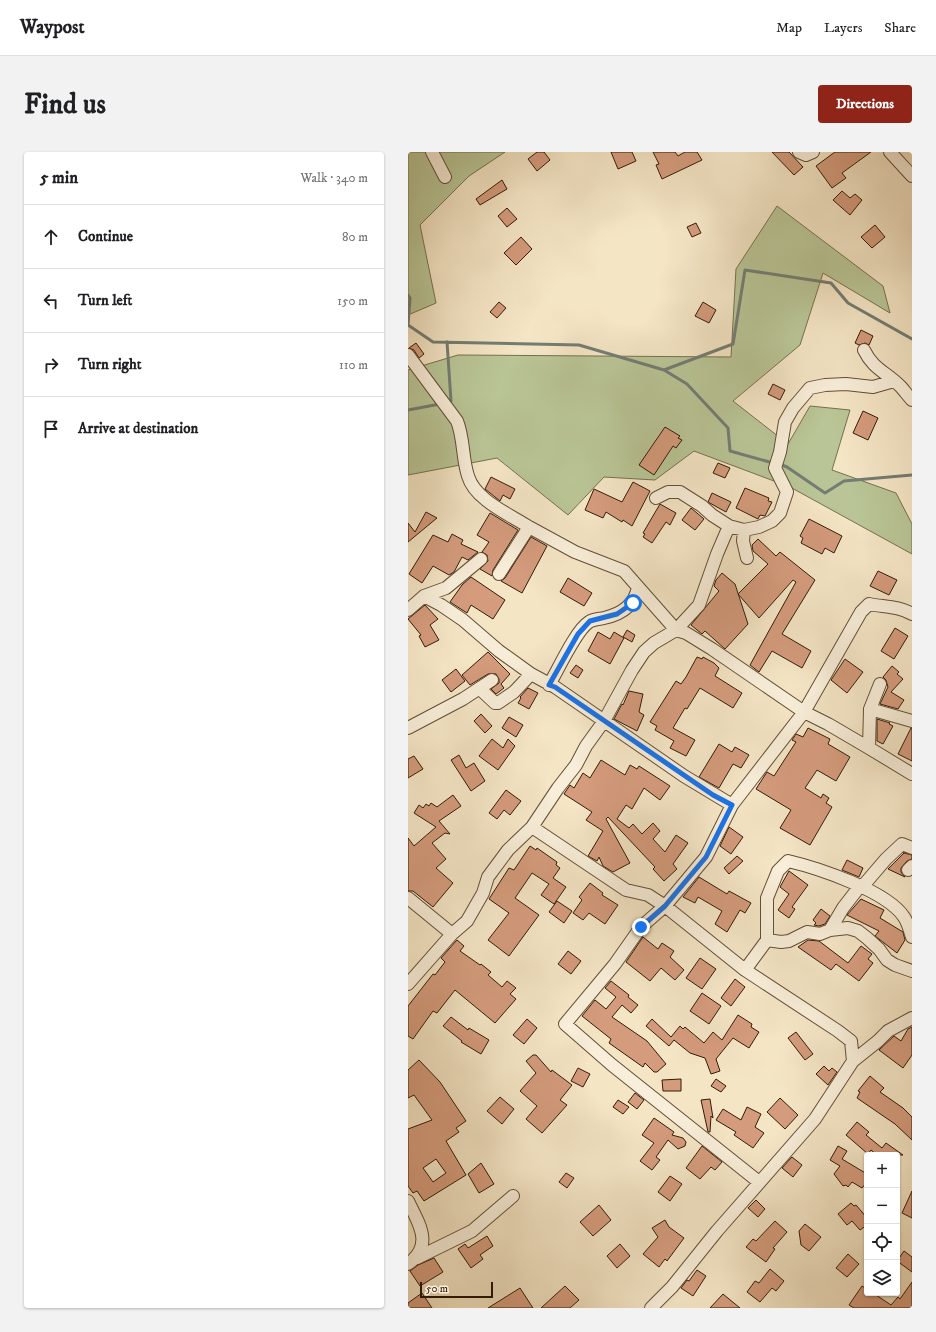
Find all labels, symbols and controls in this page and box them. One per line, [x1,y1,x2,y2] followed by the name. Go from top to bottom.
[20,16,84,39] text: Waypost
[776,19,802,37] text: Map
[824,19,862,37] text: Layers
[884,19,916,37] text: Share
[818,85,912,123] button: Directions
[24,87,106,122] text: Find us
[40,167,78,189] text: 5 min
[300,170,368,186] text: Walk · 340 m
[40,226,62,248] icon: ahead
[78,227,133,246] text: Continue
[342,229,368,245] text: 80 m
[40,290,62,312] icon: left
[78,291,132,310] text: Turn left
[337,293,368,309] text: 150 m
[40,354,62,376] icon: right
[78,355,141,374] text: Turn right
[339,357,368,373] text: 110 m
[40,418,62,440] icon: arrive
[78,419,198,438] text: Arrive at destination
[624,594,642,612] route start
[632,918,650,936] route end
[864,1152,900,1296] map controls
[864,1152,900,1188] button: +
[864,1188,900,1224] button: −
[864,1224,900,1260] button: locate
[864,1260,900,1296] button: layers
[420,1280,493,1299] scale bar
[426,1282,448,1296] text: 50 m

